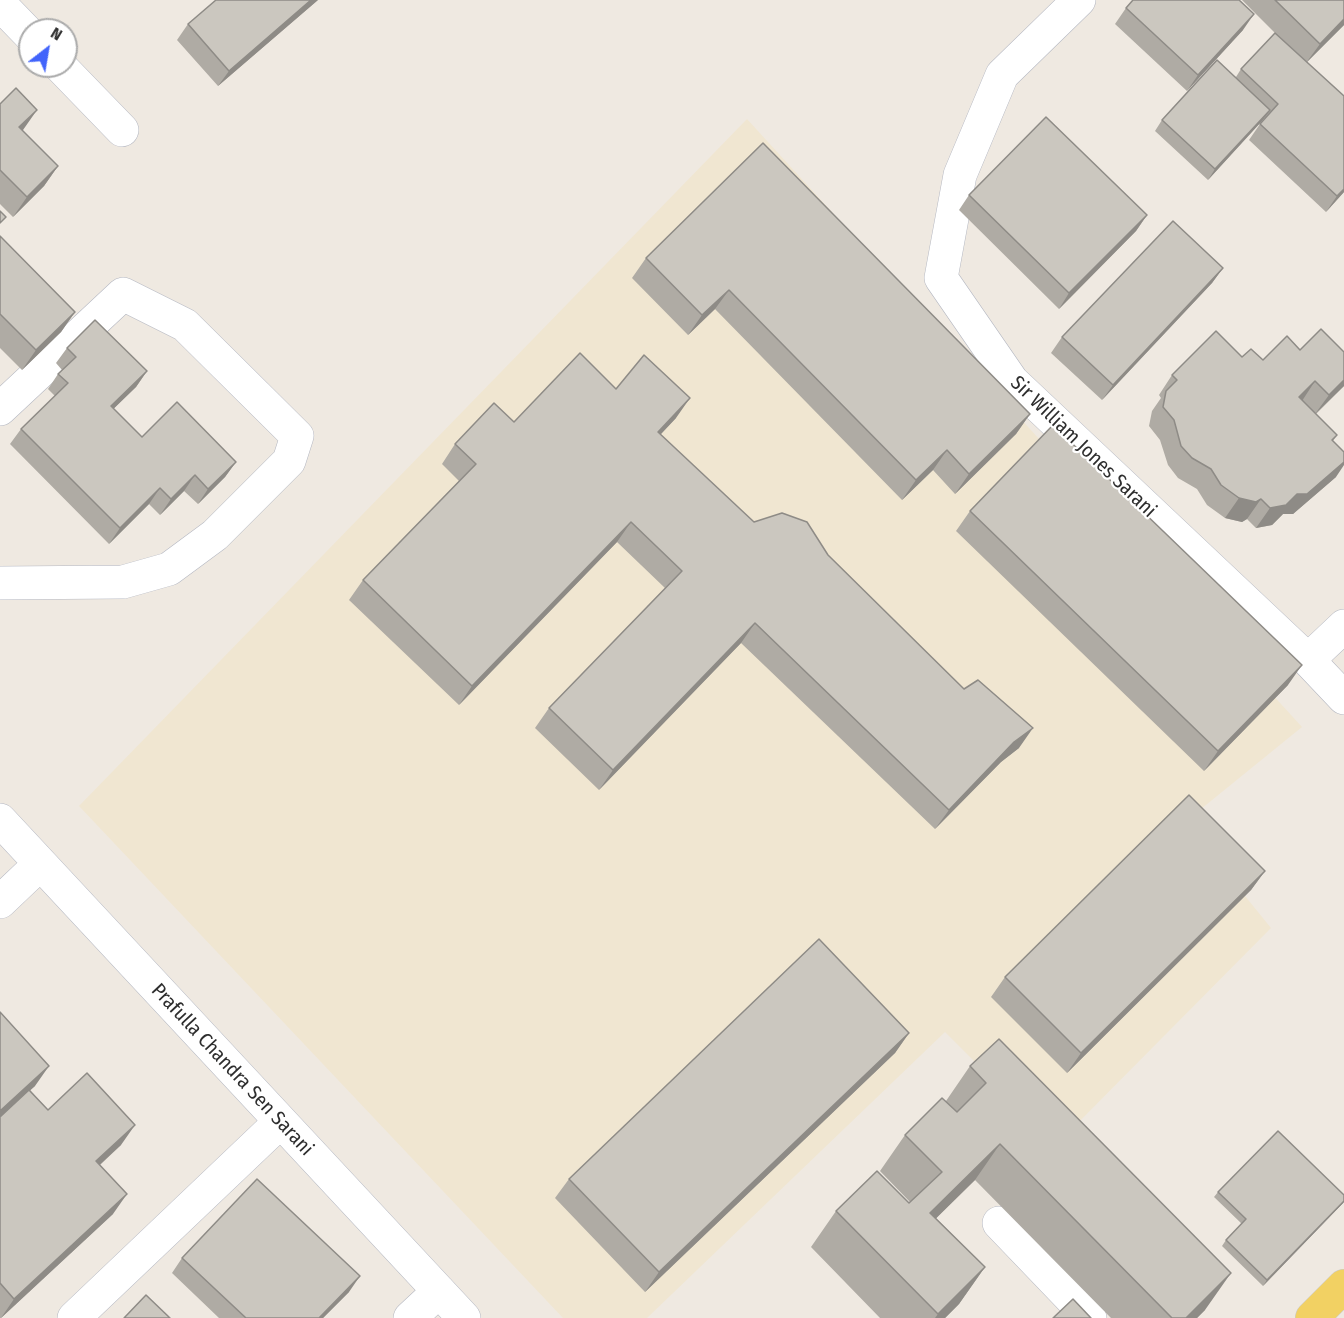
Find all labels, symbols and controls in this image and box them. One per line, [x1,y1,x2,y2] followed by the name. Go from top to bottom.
[18,18,78,78] north arrow
[47,23,66,44] text: N
[1005,371,1161,523] street label: Sir William Jones Sarani
[146,979,318,1161] street label: Prafulla Chandra Sen Sarani

